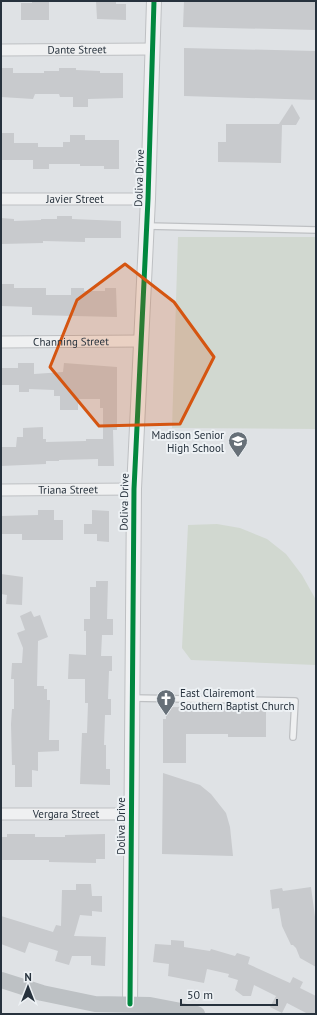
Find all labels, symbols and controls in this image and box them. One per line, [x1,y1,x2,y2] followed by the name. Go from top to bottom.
[47,42,107,57] street label: Dante Street
[131,149,147,207] street label: Doliva Drive
[45,192,104,206] street label: Javier Street
[33,334,109,349] street label: Channing Street
[151,428,225,455] place label: Madison Senior High School
[227,430,249,458] school or university icon: Madison Senior High School
[116,473,132,531] street label: Doliva Drive
[38,482,98,497] street label: Triana Street
[180,686,294,713] place label: East Clairemont Southern Baptist Church
[155,688,177,716] church icon: East Clairemont Southern Baptist Church
[114,797,128,855] street label: Doliva Drive
[32,807,100,821] street label: Vergara Street
[8,967,48,1007] north arrow
[24,970,32,984] text: N
[181,981,277,1007] scale bar
[187,987,213,1002] text: 50 m

